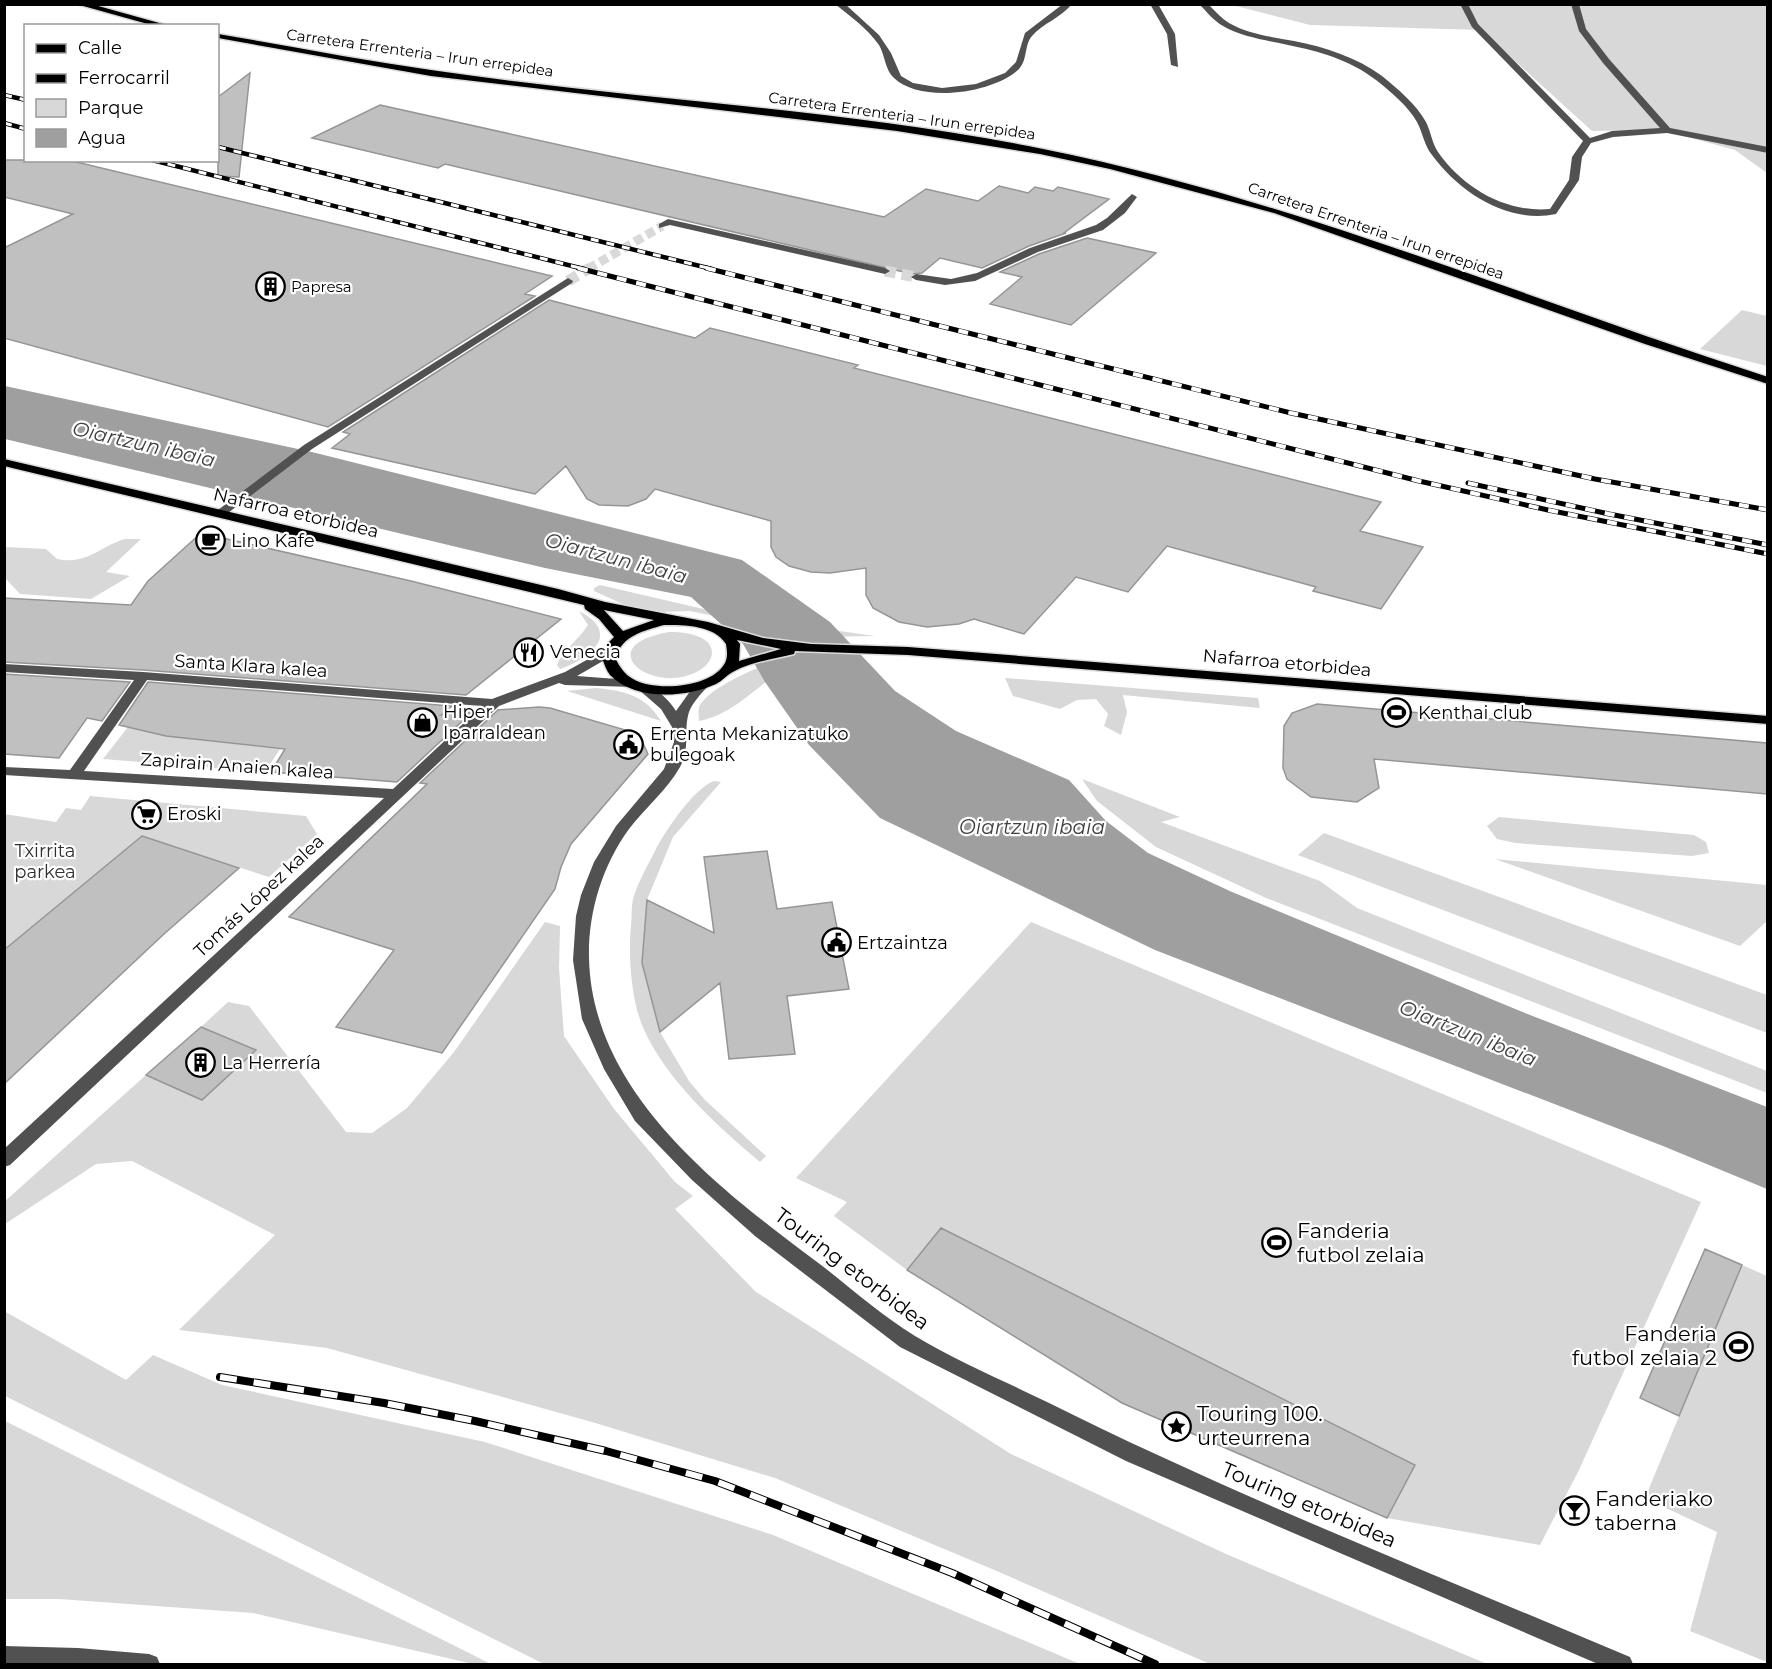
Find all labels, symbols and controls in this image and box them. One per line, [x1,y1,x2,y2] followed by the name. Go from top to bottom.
[24,24,219,162] legend
[285,24,555,81] street label: Carretera Errenteria – Irun errepidea
[78,37,122,59] text: Calle
[78,67,170,89] text: Ferrocarril
[767,87,1037,144] street label: Carretera Errenteria – Irun errepidea
[78,97,144,119] text: Parque
[78,127,126,149] text: Agua
[1246,178,1507,283] street label: Carretera Errenteria – Irun errepidea
[254,271,286,303] building icon: Papresa
[291,277,352,296] place label: Papresa
[70,416,218,472] water label: Oiartzun ibaia
[211,483,381,543] street label: Nafarroa etorbidea
[194,525,226,557] cafe icon: Lino Kafe
[542,528,690,588] water label: Oiartzun ibaia
[231,530,315,552] place label: Lino Kafe
[513,636,545,668] restaurant icon: Venecia
[550,641,621,663] place label: Venecia
[1202,645,1372,681] street label: Nafarroa etorbidea
[174,650,328,682] street label: Santa Klara kalea
[1381,697,1413,729] sports icon: Kenthai club
[443,701,546,744] place label: Hiper Iparraldean
[1418,702,1532,724] place label: Kenthai club
[406,706,438,738] shop icon: Hiper Iparraldean
[650,723,849,766] place label: Errenta Mekanizatuko bulegoak
[613,728,645,760] public building icon: Errenta Mekanizatuko bulegoak
[140,748,334,784] street label: Zapirain Anaien kalea
[130,798,162,830] supermarket icon: Eroski
[167,803,222,825] place label: Eroski
[959,815,1105,839] water label: Oiartzun ibaia
[189,830,329,962] street label: Tomás López kalea
[14,840,76,883] park label: Txirrita parkea
[820,927,852,959] public building icon: Ertzaintza
[857,932,948,954] place label: Ertzaintza
[1396,995,1540,1071] water label: Oiartzun ibaia
[185,1047,217,1079] building icon: La Herrería
[222,1052,321,1074] place label: La Herrería
[770,1202,935,1335] street label: Touring etorbidea
[1297,1218,1425,1267] place label: Fanderia futbol zelaia
[1260,1227,1292,1259] sports icon: Fanderia futbol zelaia
[1572,1321,1717,1370] place label: Fanderia futbol zelaia 2
[1722,1330,1754,1362] sports icon: Fanderia futbol zelaia 2
[1197,1401,1323,1450] place label: Touring 100. urteurrena
[1160,1410,1192,1442] place icon: Touring 100. urteurrena
[1218,1456,1400,1553] street label: Touring etorbidea
[1595,1486,1713,1535] place label: Fanderiako taberna
[1558,1495,1590,1527] bar icon: Fanderiako taberna

